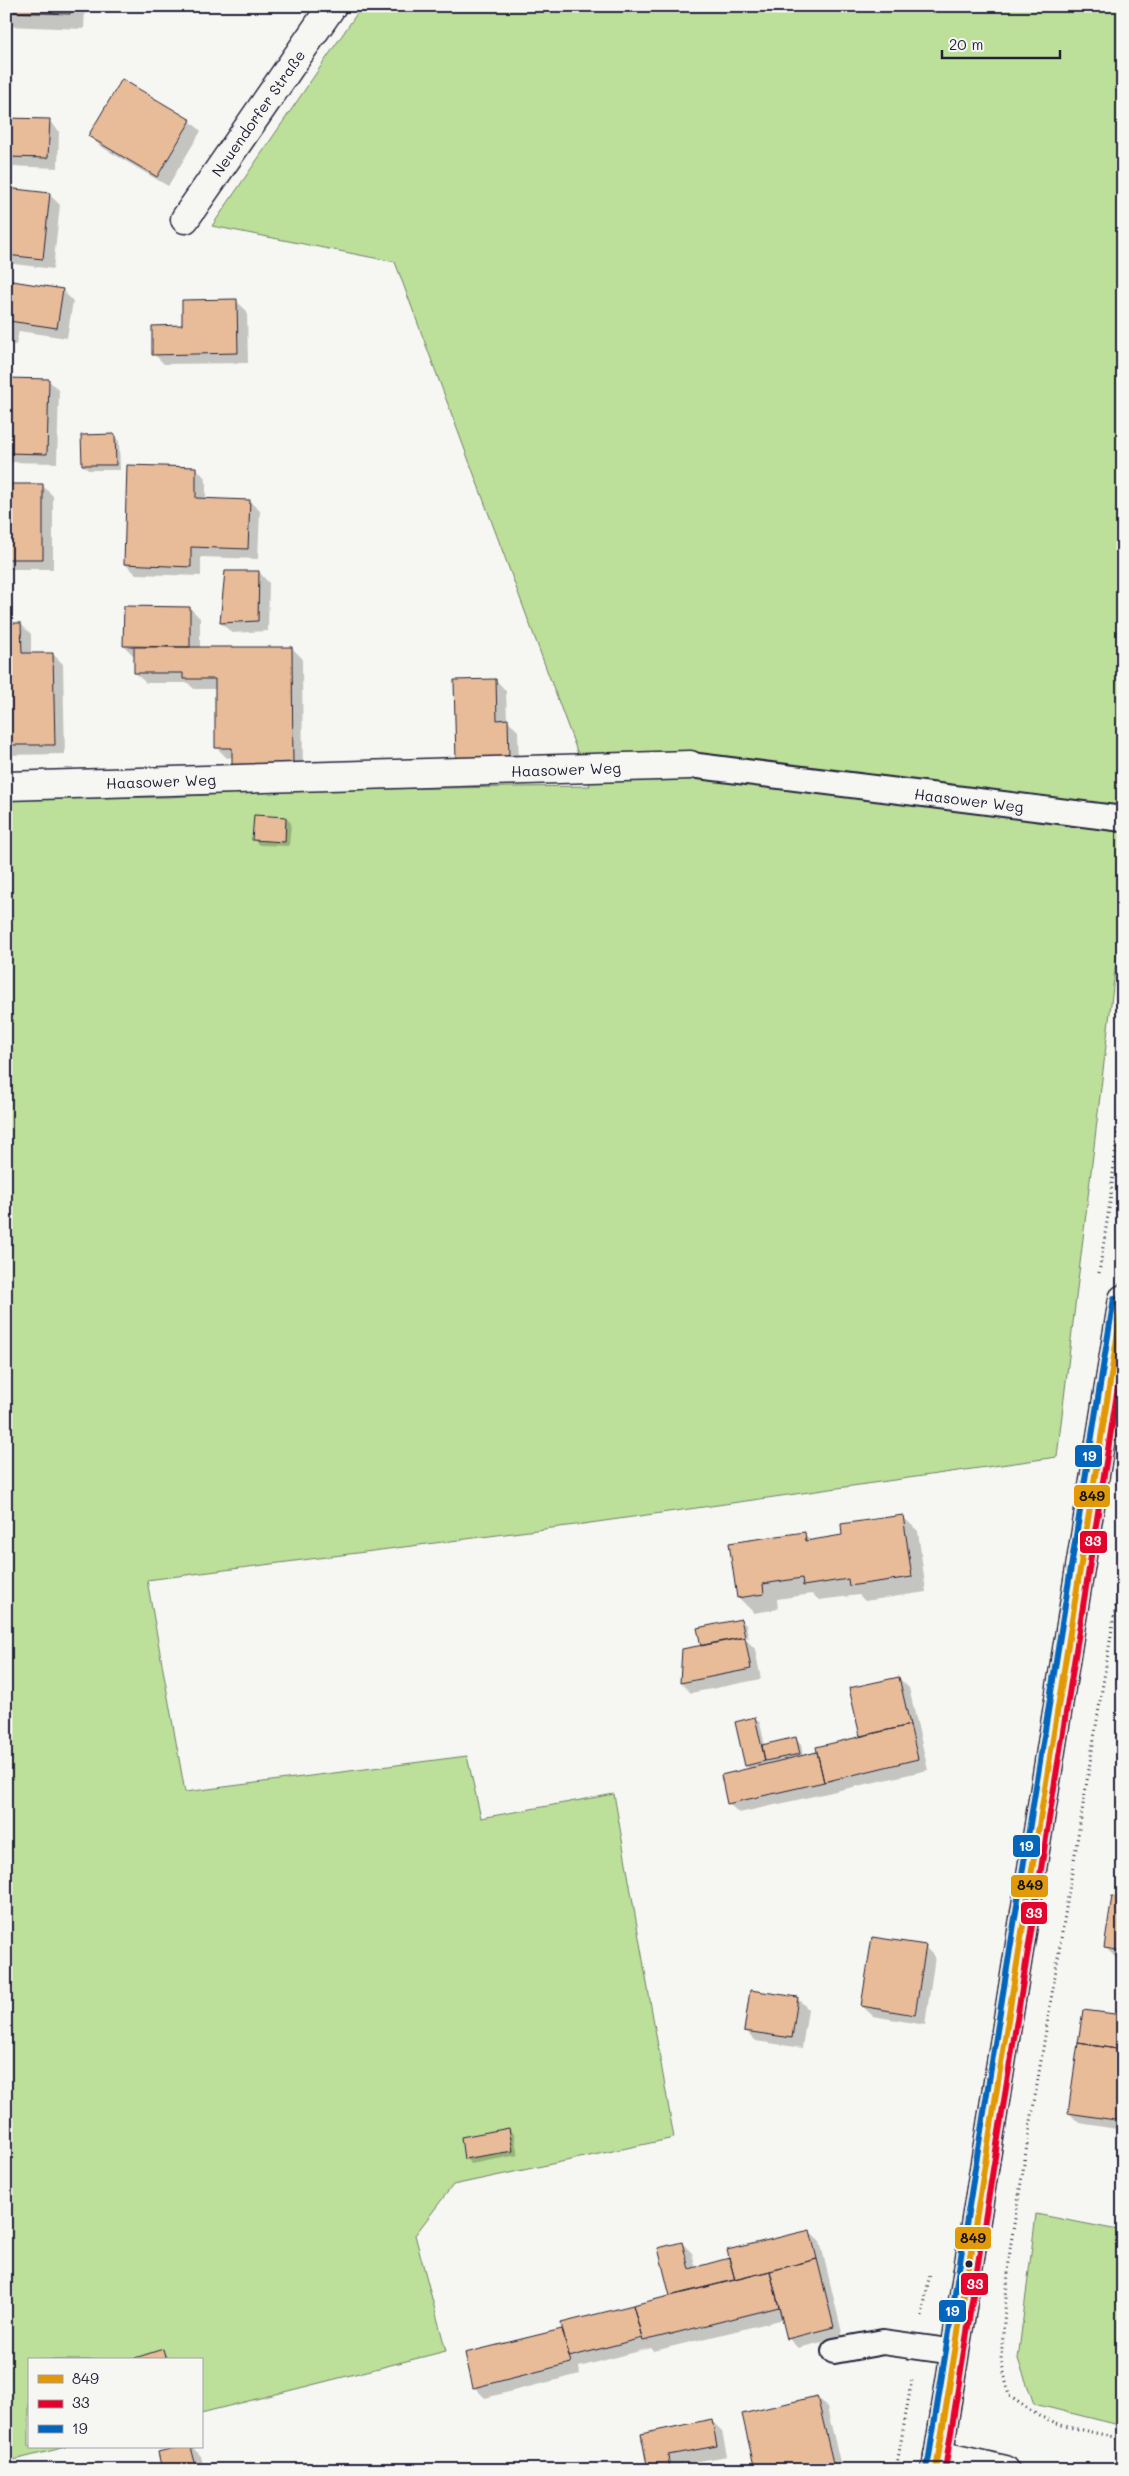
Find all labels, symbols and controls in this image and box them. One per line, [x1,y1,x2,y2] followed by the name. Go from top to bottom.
[942,28,1059,60] scale bar
[949,34,983,54] text: 20 m
[207,46,309,180] street label: Neuendorfer Straße
[511,757,622,781] street label: Haasower Weg
[106,769,217,793] street label: Haasower Weg
[913,783,1025,817] street label: Haasower Weg
[1074,1444,1103,1468] line badge: 19
[1082,1446,1097,1465] text: 19
[1073,1484,1111,1508] line badge: 849
[1079,1486,1106,1505] text: 849
[1079,1530,1108,1554] line badge: 33
[1085,1531,1101,1550] text: 33
[1012,1834,1041,1858] line badge: 19
[1019,1836,1034,1855] text: 19
[1010,1874,1049,1898] line badge: 849
[1017,1875,1044,1894] text: 849
[1020,1901,1048,1925] line badge: 33
[1026,1903,1042,1922] text: 33
[954,2226,992,2250] line badge: 849
[960,2228,987,2247] text: 849
[964,2259,974,2269] unlabelled marker
[960,2272,989,2296] line badge: 33
[967,2274,983,2293] text: 33
[938,2299,967,2323] line badge: 19
[945,2301,960,2320] text: 19
[28,2358,202,2448] legend
[72,2368,99,2388] text: 849
[72,2392,90,2412] text: 33
[72,2418,88,2438] text: 19

